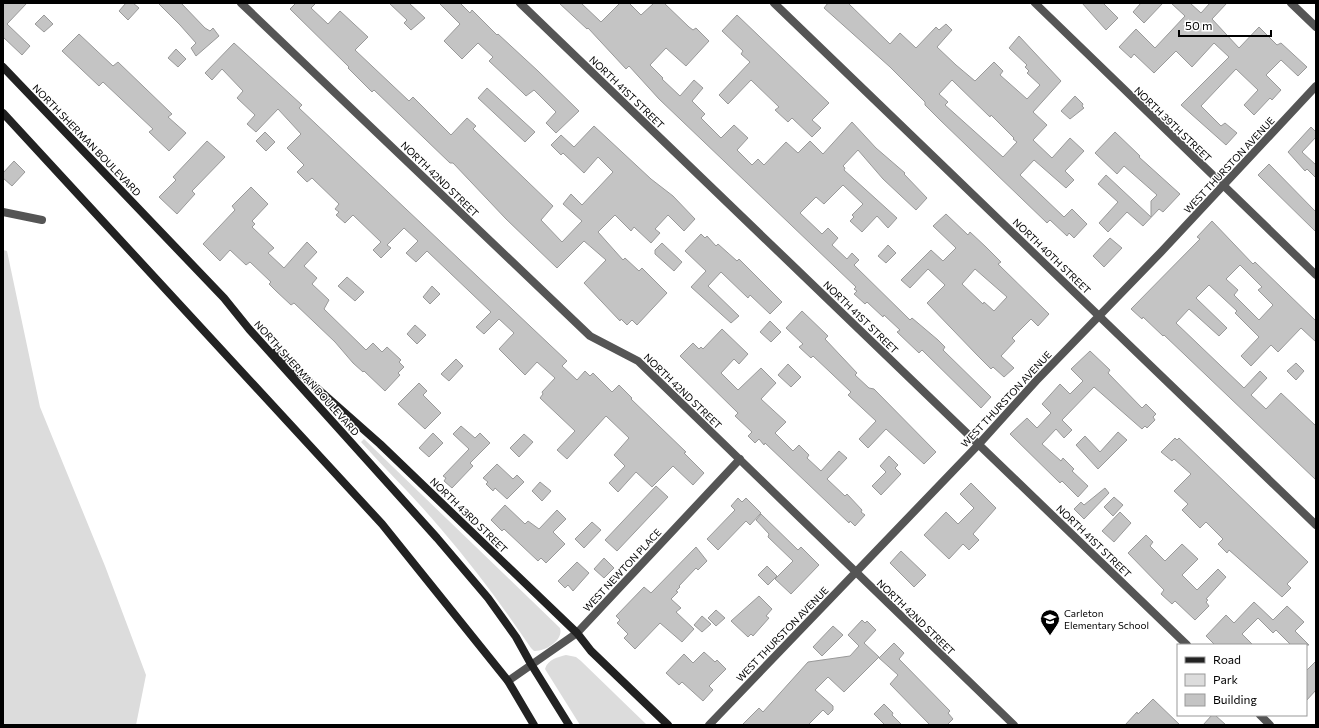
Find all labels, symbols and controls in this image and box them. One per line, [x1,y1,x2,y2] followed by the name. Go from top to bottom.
[1179,12,1271,38] scale bar
[1185,18,1213,32] text: 50 m
[587,53,667,131] street label: NORTH 41ST STREET
[30,82,144,198] street label: NORTH SHERMAN BOULEVARD
[1132,84,1214,164] street label: NORTH 39TH STREET
[1181,114,1277,216] street label: WEST THURSTON AVENUE
[399,139,482,220] street label: NORTH 42ND STREET
[1011,216,1094,297] street label: NORTH 40TH STREET
[821,278,901,356] street label: NORTH 41ST STREET
[252,318,362,438] street label: NORTH SHERMAN BOULEVARD
[958,348,1054,450] street label: WEST THURSTON AVENUE
[642,351,725,432] street label: NORTH 42ND STREET
[428,475,511,555] street label: NORTH 43RD STREET
[1054,502,1134,580] street label: NORTH 41ST STREET
[580,526,664,614] street label: WEST NEWTON PLACE
[875,577,958,658] street label: NORTH 42ND STREET
[733,584,831,684] street label: WEST THURSTON AVENUE
[1064,607,1149,631] place label: Carleton Elementary School
[1039,608,1061,636] school or university icon: Carleton Elementary School
[1177,644,1307,716] legend
[1213,652,1241,666] text: Road
[1213,672,1239,686] text: Park
[1213,692,1257,706] text: Building

